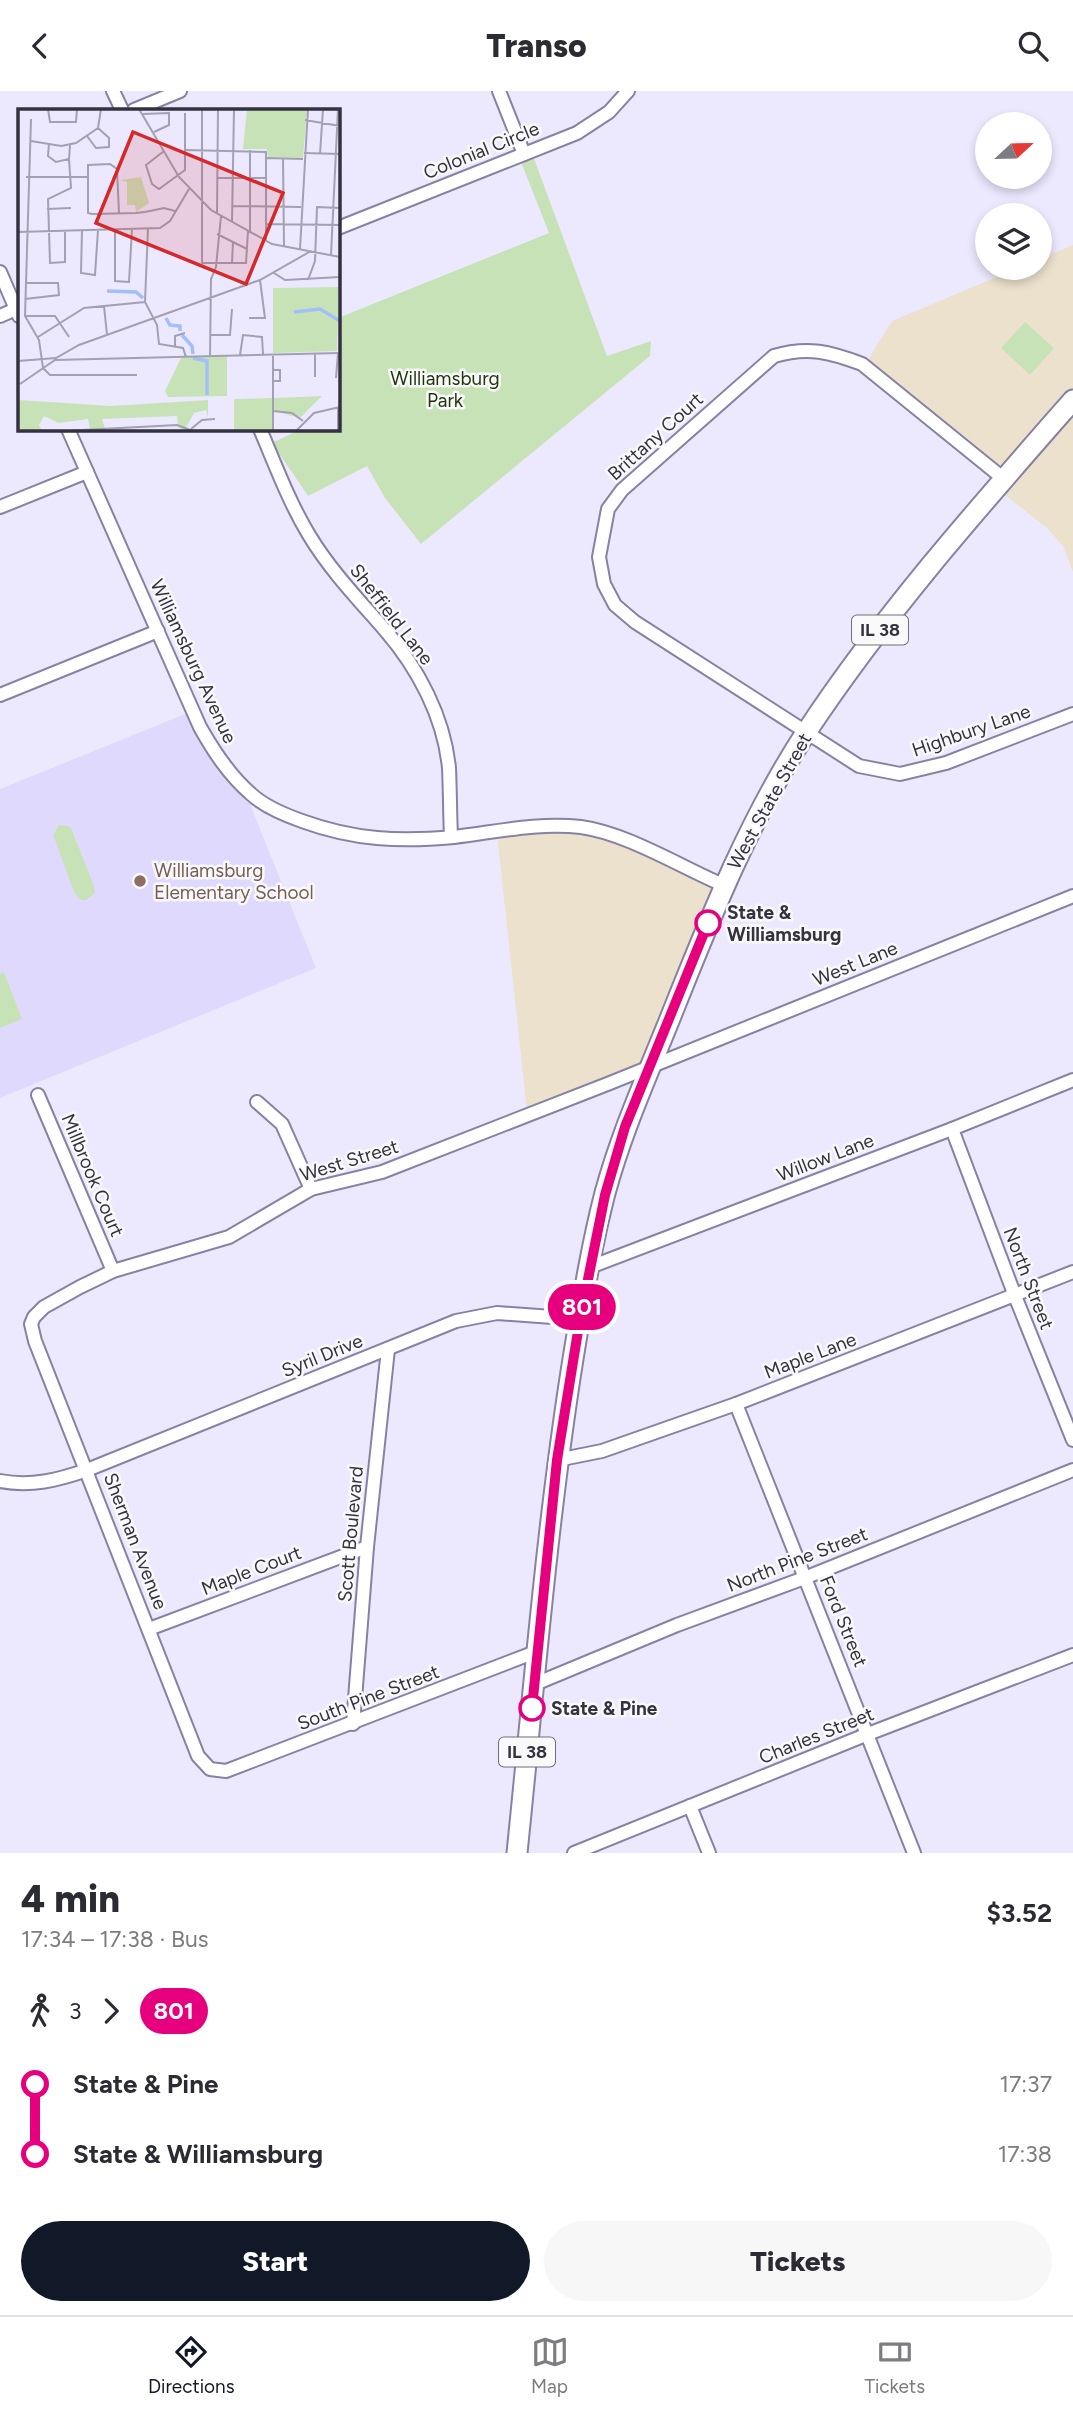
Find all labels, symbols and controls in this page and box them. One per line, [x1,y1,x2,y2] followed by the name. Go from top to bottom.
[21,27,59,65] icon: back
[486,27,587,65] text: Transo
[1014,27,1052,65] icon: search
[18,109,340,431] inset map
[975,112,1052,189] north arrow
[975,112,1052,280] map controls
[420,117,542,184] street label: Colonial Circle
[975,203,1052,280] button: layers
[390,367,500,412] park label: Williamsburg Park
[603,387,708,485] street label: Brittany Court
[345,559,438,669] street label: Sheffield Lane
[145,576,242,747] street label: Williamsburg Avenue
[852,615,908,645] road number: IL 38
[909,699,1033,762] street label: Highbury Lane
[722,729,816,873] street label: West State Street
[154,859,314,904] place label: Williamsburg Elementary School
[132,873,148,889] marker: Williamsburg Elementary School
[727,901,841,946] place label: State & Williamsburg
[695,910,721,936] marker: State & Williamsburg
[810,936,901,991] street label: West Lane
[56,1110,129,1240] street label: Millbrook Court
[773,1128,877,1186] street label: Willow Lane
[297,1135,401,1186] street label: West Street
[998,1224,1059,1333] street label: North Street
[542,1284,622,1330] line badge: 801
[562,1292,602,1321] text: 801
[761,1327,859,1384] street label: Maple Lane
[278,1329,366,1382] street label: Syril Drive
[333,1465,368,1603] street label: Scott Boulevard
[99,1470,172,1613] street label: Sherman Avenue
[724,1522,871,1597] street label: North Pine Street
[198,1541,304,1600] street label: Maple Court
[815,1572,872,1670] street label: Ford Street
[294,1660,442,1735] street label: South Pine Street
[519,1695,545,1721] marker: State & Pine
[551,1697,658,1720] place label: State & Pine
[755,1702,877,1769] street label: Charles Street
[499,1737,555,1767] road number: IL 38
[21,1876,120,1922] text: 4 min
[987,1897,1052,1929] text: $3.52
[21,1925,209,1953] text: 17:34 – 17:38 · Bus
[21,1992,59,2030] icon: walk
[92,1992,130,2030] icon: forward
[154,1996,194,2025] text: 801
[69,1997,82,2025] text: 3
[73,2068,218,2100] text: State & Pine
[999,2070,1052,2098] text: 17:37
[73,2138,323,2170] text: State & Williamsburg
[998,2140,1052,2168] text: 17:38
[21,2221,530,2301] button: Start
[544,2221,1052,2301] button: Tickets
[148,2333,235,2398] tab: Directions
[531,2333,569,2398] tab: Map
[864,2333,925,2398] tab: Tickets

